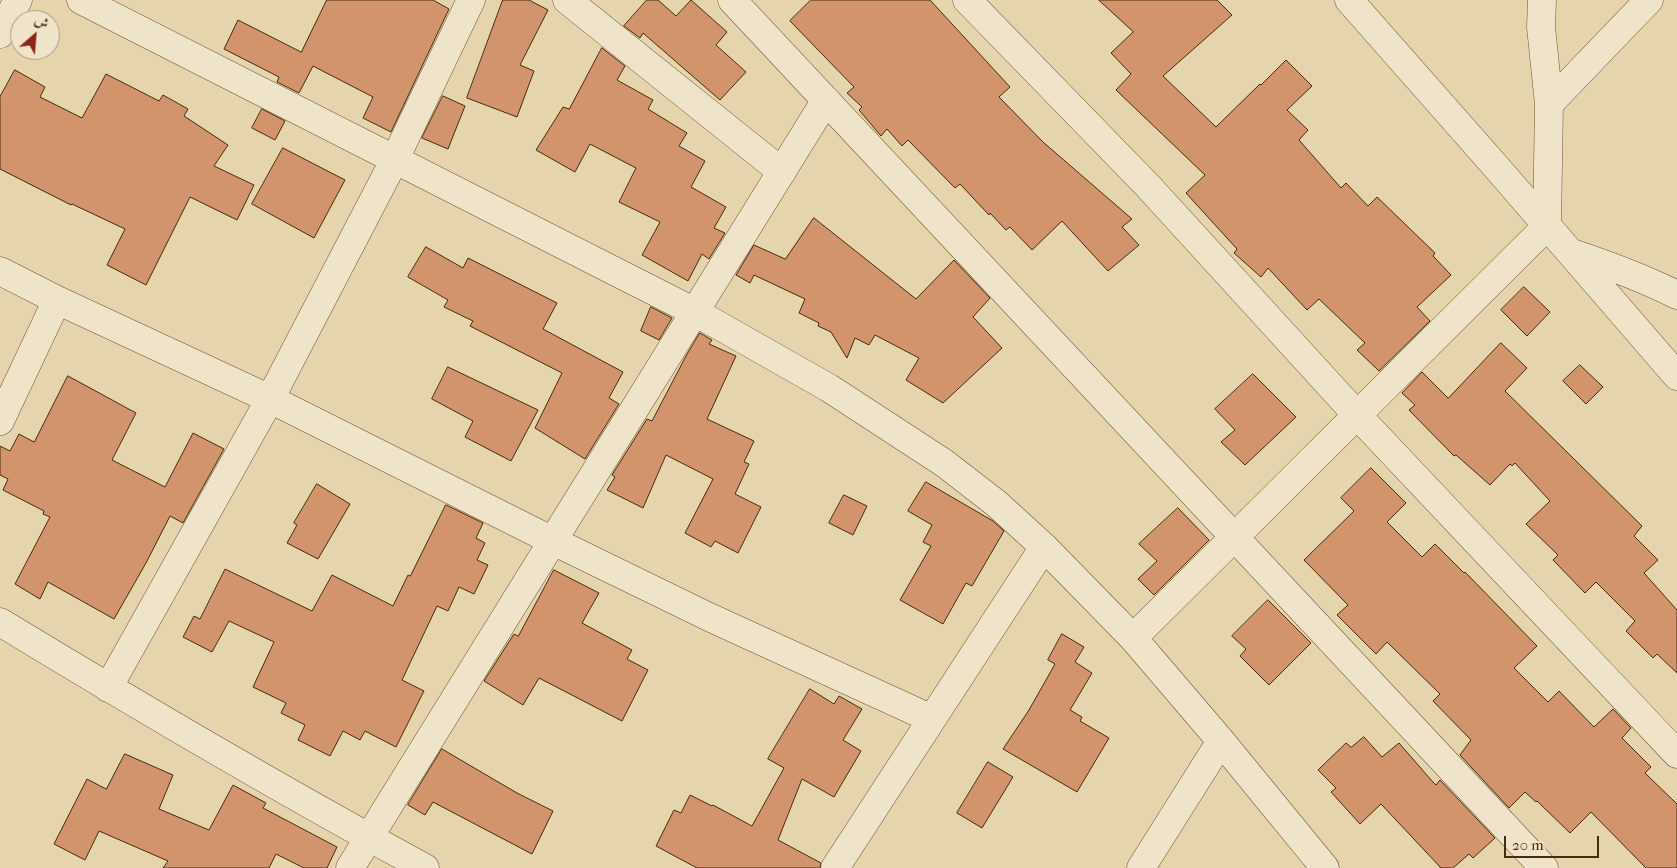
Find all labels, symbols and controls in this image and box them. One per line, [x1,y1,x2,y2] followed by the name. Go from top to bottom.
[10,10,60,60] north arrow
[32,11,52,33] text: ش
[1507,826,1602,858] scale bar
[1512,836,1544,854] text: 20 m

